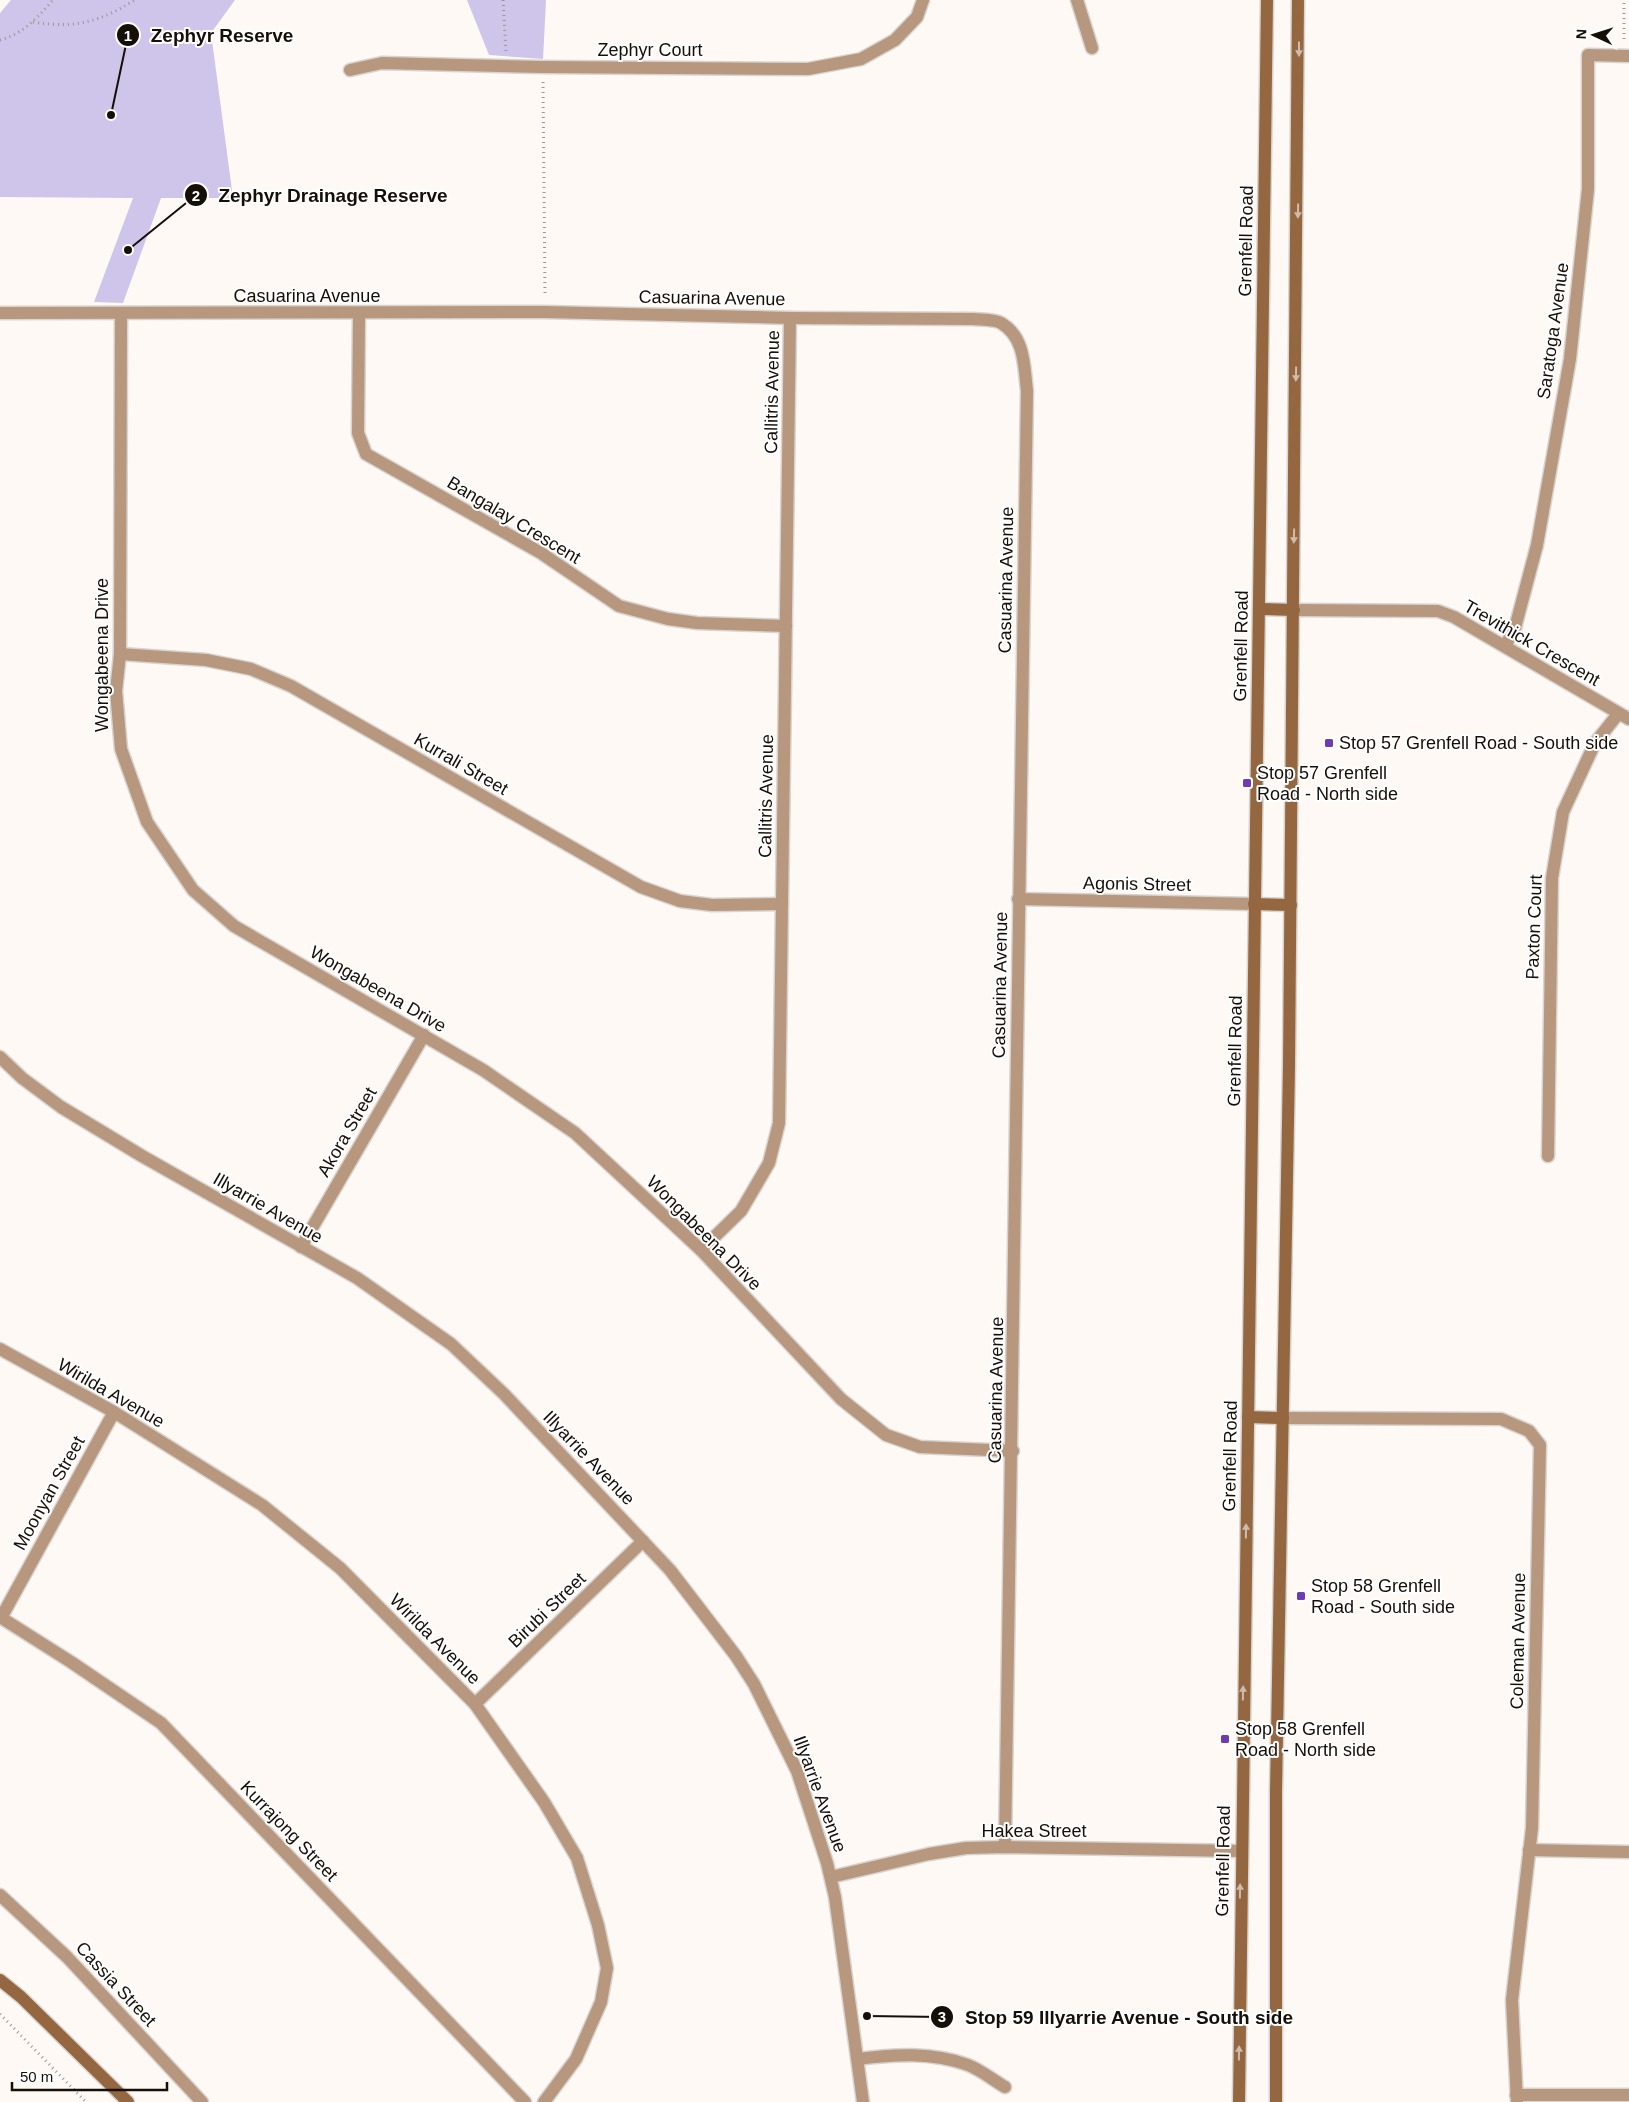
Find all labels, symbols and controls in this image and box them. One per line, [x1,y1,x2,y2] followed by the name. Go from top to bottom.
[1569,10,1619,60] north arrow
[115,18,303,52] callout: Zephyr Reserve
[151,25,293,46] text: Zephyr Reserve
[124,27,132,44] text: 1
[1573,28,1589,40] text: N
[597,40,703,60] street label: Zephyr Court
[1295,41,1303,57] one-way arrow
[183,178,457,212] callout: Zephyr Drainage Reserve
[218,185,448,206] text: Zephyr Drainage Reserve
[1235,185,1257,297] street label: Grenfell Road
[192,187,200,204] text: 2
[1293,203,1301,219] one-way arrow
[1534,261,1572,401] street label: Saratoga Avenue
[234,286,380,306] street label: Casuarina Avenue
[638,287,786,309] street label: Casuarina Avenue
[761,330,783,454] street label: Callitris Avenue
[1292,366,1300,382] one-way arrow
[444,472,584,568] street label: Bangalay Crescent
[995,506,1017,654] street label: Casuarina Avenue
[1290,528,1298,544] one-way arrow
[92,578,112,732] street label: Wongabeena Drive
[1230,590,1252,702] street label: Grenfell Road
[1461,596,1603,690] street label: Trevithick Crescent
[411,729,511,799] street label: Kurrali Street
[1339,733,1618,753] place label: Stop 57 Grenfell Road - South side
[755,734,777,858] street label: Callitris Avenue
[1323,737,1335,749] marker: Stop 57 Grenfell Road - South side
[1257,763,1398,804] place label: Stop 57 Grenfell Road - North side
[1241,777,1253,789] marker: Stop 57 Grenfell Road - North side
[1083,873,1191,895] street label: Agonis Street
[1522,874,1546,980] street label: Paxton Court
[989,911,1011,1059] street label: Casuarina Avenue
[306,942,450,1036] street label: Wongabeena Drive
[1224,995,1246,1107] street label: Grenfell Road
[313,1084,381,1180] street label: Akora Street
[210,1169,326,1247] street label: Illyarrie Avenue
[643,1172,765,1294] street label: Wongabeena Drive
[985,1316,1007,1464] street label: Casuarina Avenue
[54,1354,168,1432] street label: Wirilda Avenue
[1219,1400,1241,1512] street label: Grenfell Road
[539,1407,639,1509] street label: Illyarrie Avenue
[9,1433,89,1553] street label: Moonyan Street
[1242,1523,1250,1539] one-way arrow
[504,1568,590,1652] street label: Birubi Street
[1507,1572,1529,1710] street label: Coleman Avenue
[1311,1576,1455,1617] place label: Stop 58 Grenfell Road - South side
[386,1590,484,1688] street label: Wirilda Avenue
[1295,1590,1307,1602] marker: Stop 58 Grenfell Road - South side
[1240,1685,1248,1701] one-way arrow
[1235,1719,1376,1760] place label: Stop 58 Grenfell Road - North side
[790,1733,850,1855] street label: Illyarrie Avenue
[1219,1733,1231,1745] marker: Stop 58 Grenfell Road - North side
[236,1777,342,1885] street label: Kurrajong Street
[1212,1805,1234,1917] street label: Grenfell Road
[981,1821,1087,1841] street label: Hakea Street
[1236,1883,1244,1899] one-way arrow
[72,1938,160,2030] street label: Cassia Street
[930,2000,1304,2034] callout: Stop 59 Illyarrie Avenue - South side
[965,2007,1293,2028] text: Stop 59 Illyarrie Avenue - South side
[938,2008,946,2025] text: 3
[1235,2045,1243,2061] one-way arrow
[12,2060,168,2092] scale bar
[20,2068,53,2085] text: 50 m

